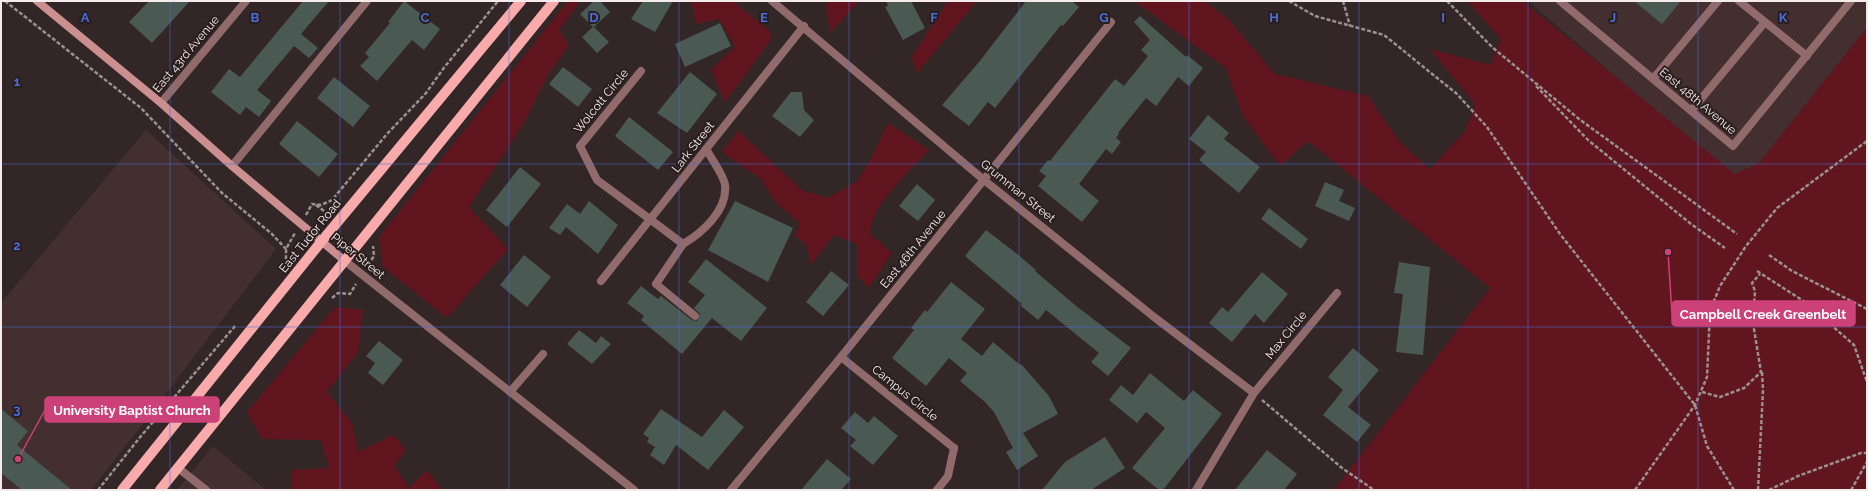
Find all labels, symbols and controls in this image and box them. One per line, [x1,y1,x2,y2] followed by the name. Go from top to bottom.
[81,10,90,25] text: A
[251,10,260,25] text: B
[421,10,430,25] text: C
[589,10,599,25] text: D
[760,10,768,25] text: E
[930,10,938,25] text: F
[1099,10,1109,25] text: G
[1269,10,1279,25] text: H
[1441,10,1445,25] text: I
[1610,10,1616,25] text: J
[1779,10,1788,25] text: K
[150,13,222,95] street label: East 43rd Avenue
[1657,65,1739,137] street label: East 48th Avenue
[571,66,631,136] street label: Wolcott Circle
[14,74,21,89] text: 1
[669,119,717,175] street label: Lark Street
[978,157,1058,225] street label: Grumman Street
[276,197,344,275] street label: East Tudor Road
[877,207,949,291] street label: East 46th Avenue
[328,230,388,282] street label: Piper Street
[13,238,21,253] text: 2
[1672,301,1855,326] callout: Campbell Creek Greenbelt
[1680,307,1846,322] text: Campbell Creek Greenbelt
[1262,308,1310,362] street label: Max Circle
[869,362,941,424] street label: Campus Circle
[45,397,219,422] callout: University Baptist Church
[13,402,21,417] text: 3
[53,403,211,418] text: University Baptist Church

